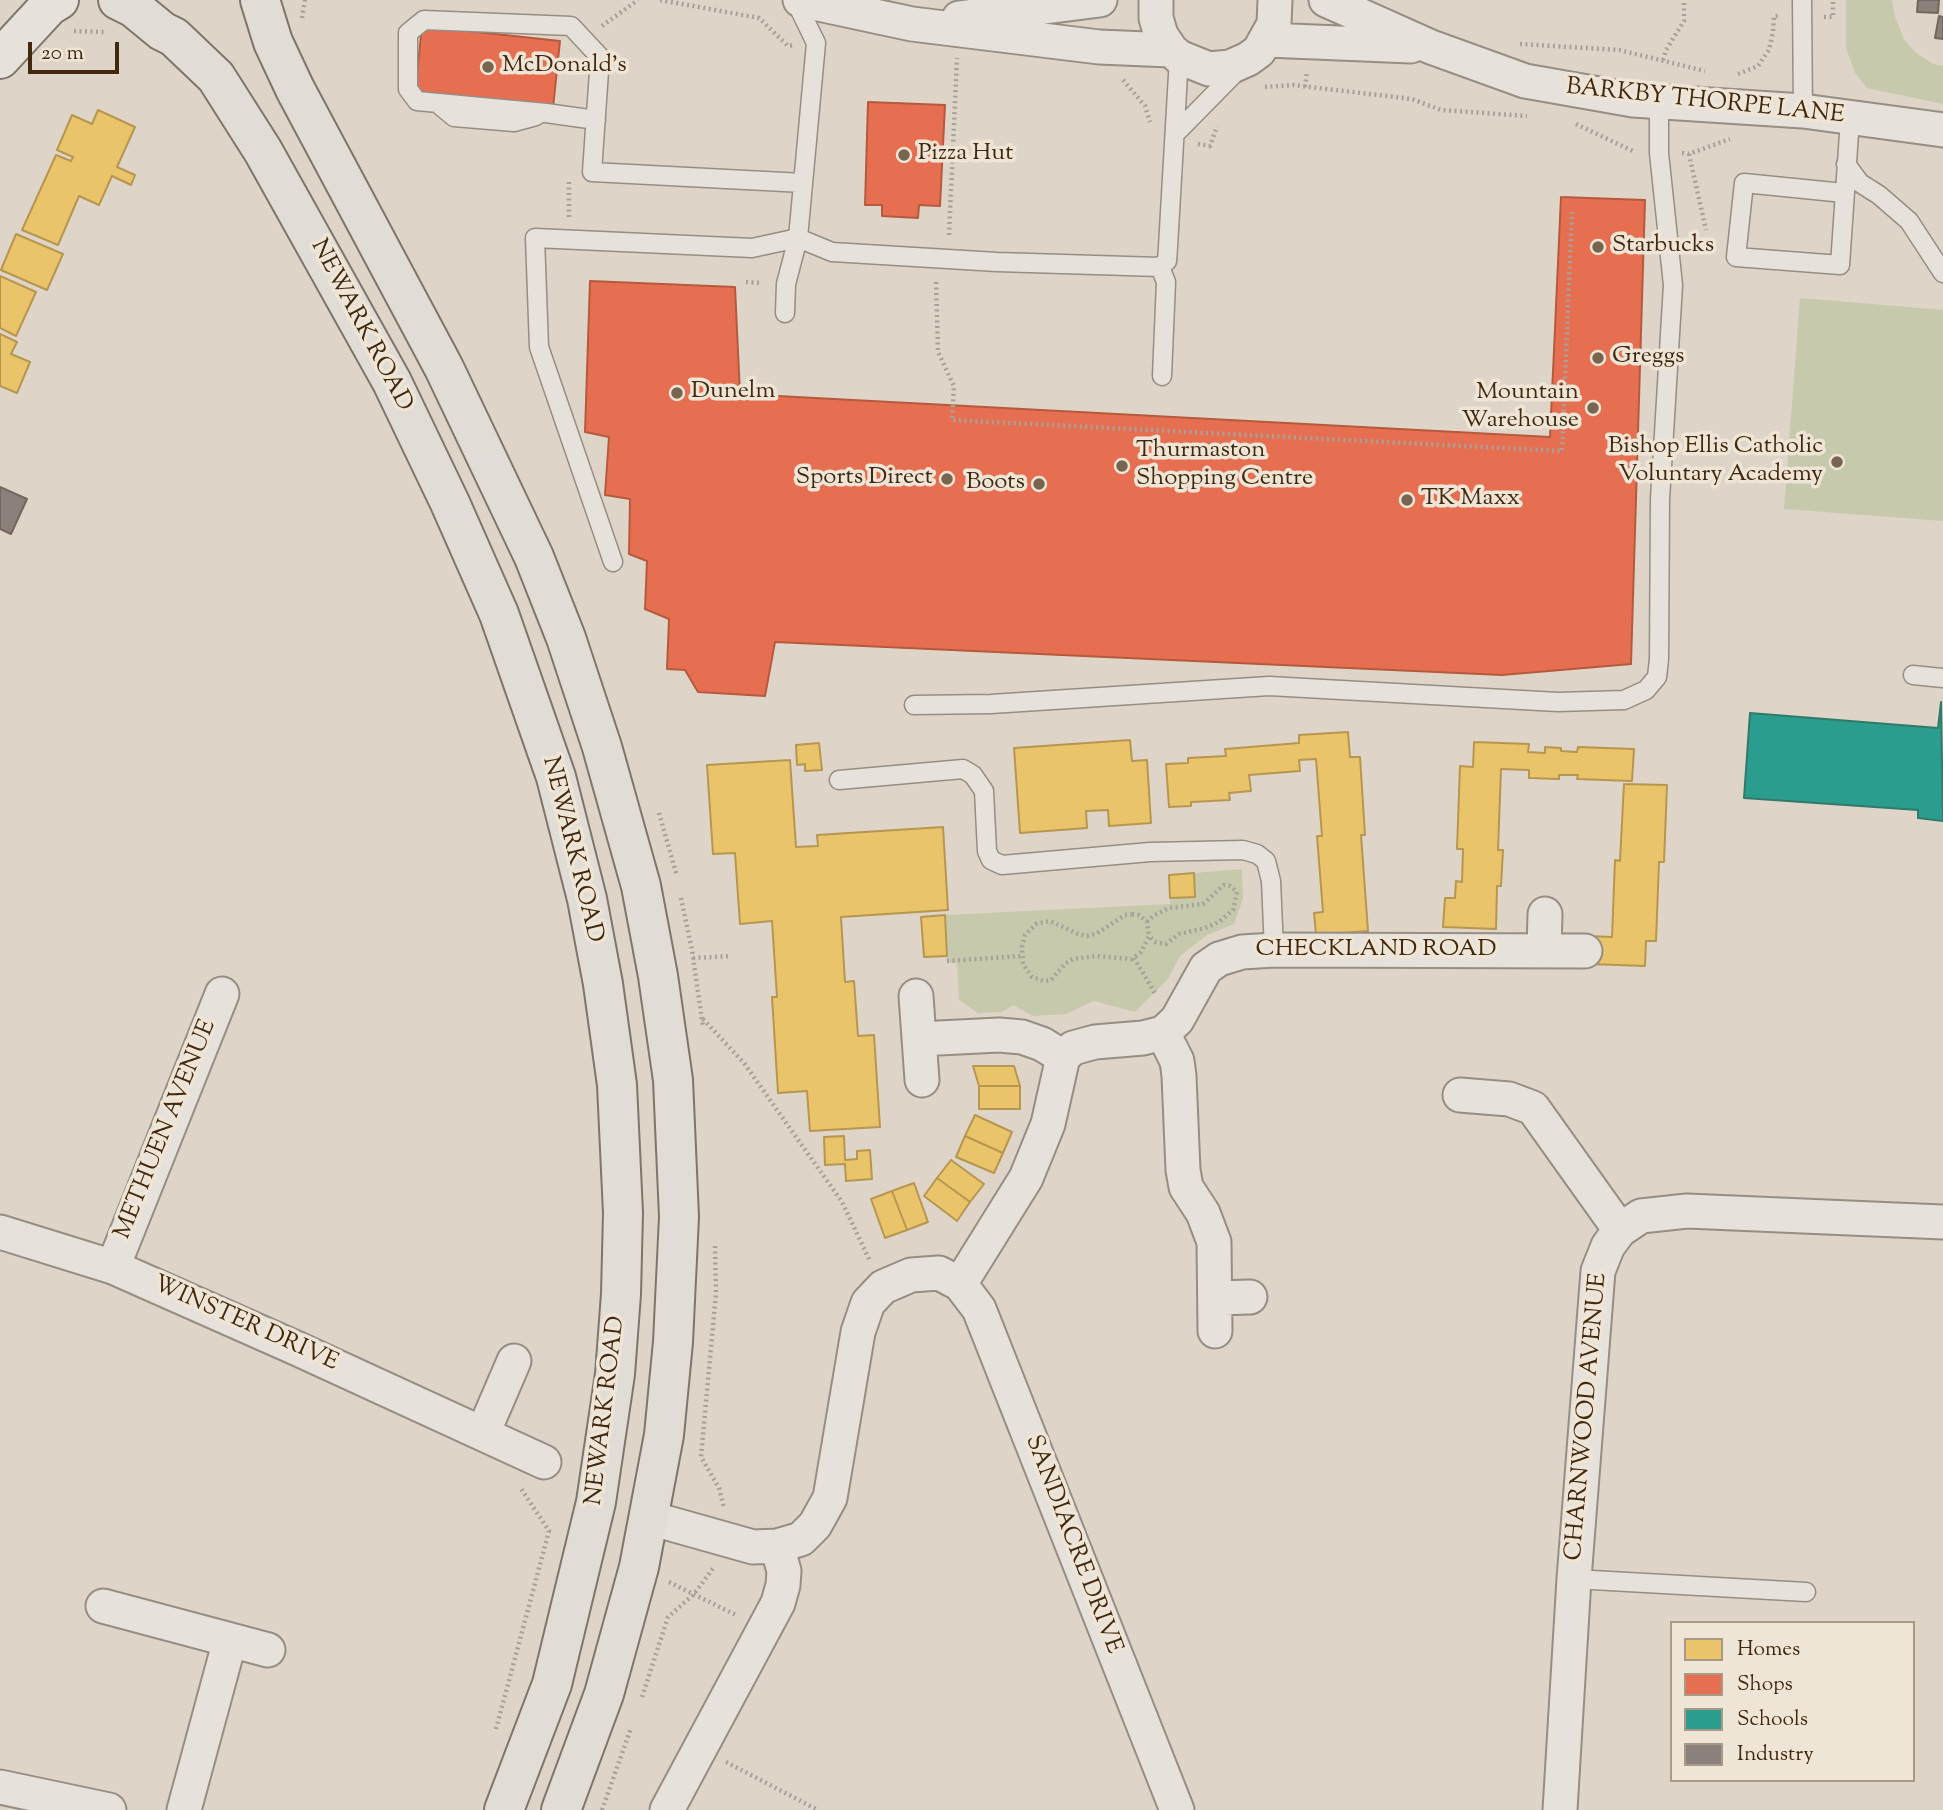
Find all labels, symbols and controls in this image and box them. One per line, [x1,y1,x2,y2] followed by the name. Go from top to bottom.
[32,28,122,72] scale bar
[41,39,84,69] text: 20 m
[502,53,627,81] place label: McDonald's
[480,59,496,75] marker: McDonald's
[1565,74,1845,132] street label: BARKBY THORPE LANE
[918,141,1013,169] place label: Pizza Hut
[896,147,912,163] marker: Pizza Hut
[1612,233,1714,261] place label: Starbucks
[303,235,417,417] street label: NEWARK ROAD
[1590,239,1606,255] marker: Starbucks
[1612,344,1685,372] place label: Greggs
[1590,350,1606,366] marker: Greggs
[691,379,775,407] place label: Dunelm
[1462,380,1579,436] place label: Mountain Warehouse
[669,385,685,401] marker: Dunelm
[1585,400,1601,416] marker: Mountain Warehouse
[1608,434,1823,490] place label: Bishop Ellis Catholic Voluntary Academy
[1136,438,1313,494] place label: Thurmaston Shopping Centre
[1829,454,1845,470] marker: Bishop Ellis Catholic Voluntary Academy
[1114,458,1130,474] marker: Thurmaston Shopping Centre
[796,465,933,493] place label: Sports Direct
[966,470,1025,498] place label: Boots
[939,471,955,487] marker: Sports Direct
[1031,476,1047,492] marker: Boots
[1421,486,1520,514] place label: TK Maxx
[1399,492,1415,508] marker: TK Maxx
[534,754,608,946] street label: NEWARK ROAD
[1255,937,1497,965] street label: CHECKLAND ROAD
[110,1016,224,1244] street label: METHUEN AVENUE
[148,1271,342,1379] street label: WINSTER DRIVE
[1561,1272,1615,1562] street label: CHARNWOOD AVENUE
[581,1315,633,1507] street label: NEWARK ROAD
[1017,1432,1127,1658] street label: SANDIACRE DRIVE
[1670,1621,1915,1782] legend
[1737,1635,1800,1665] text: Homes
[1737,1670,1793,1700] text: Shops
[1737,1705,1808,1735] text: Schools
[1737,1740,1814,1770] text: Industry

